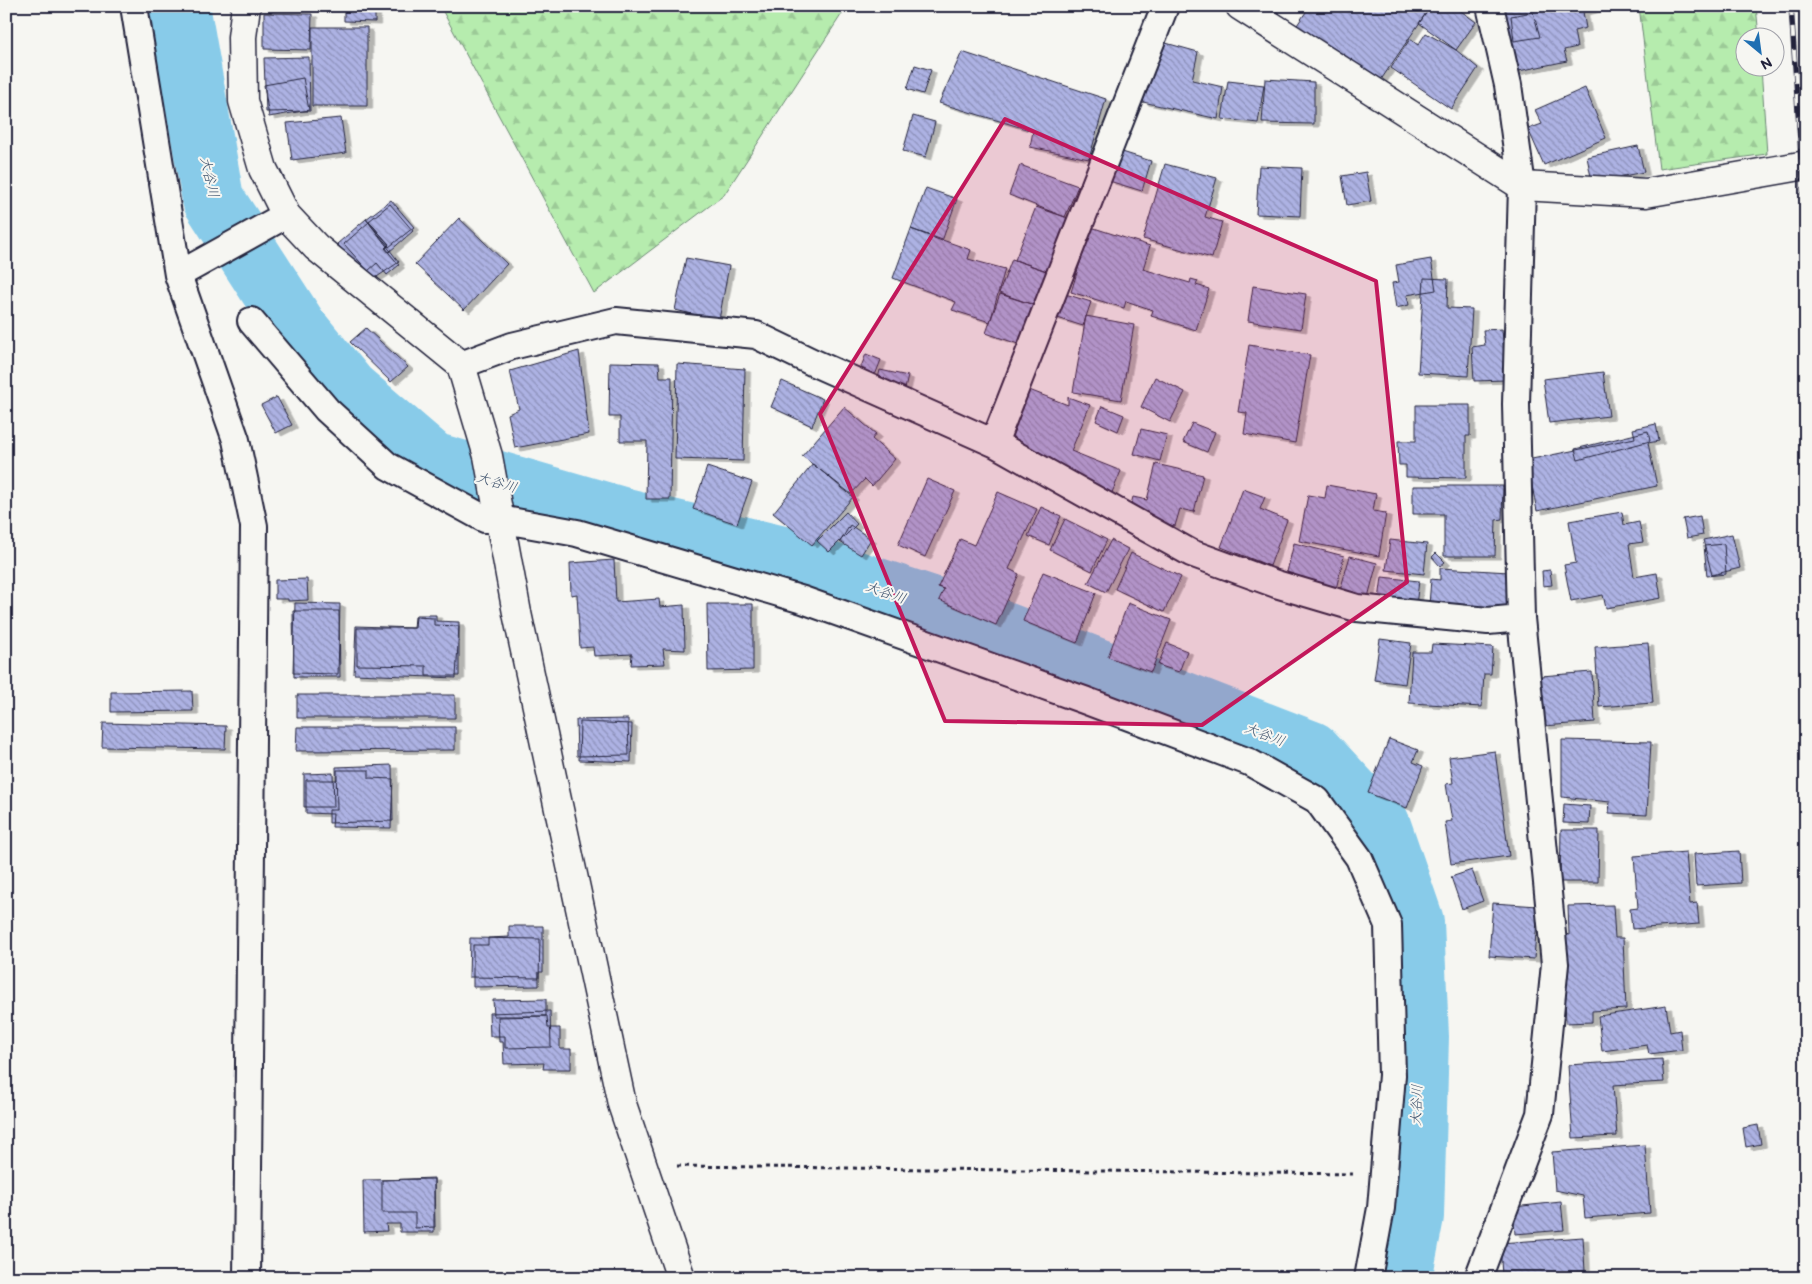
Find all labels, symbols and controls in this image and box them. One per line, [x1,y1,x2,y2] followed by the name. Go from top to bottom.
[1734,28,1784,78] north arrow
[1757,53,1775,73] text: N
[197,155,223,199] water label: 大谷川
[474,469,519,496] water label: 大谷川
[863,578,908,607] water label: 大谷川
[1242,719,1287,750] water label: 大谷川
[1407,1084,1426,1126] water label: 大谷川

